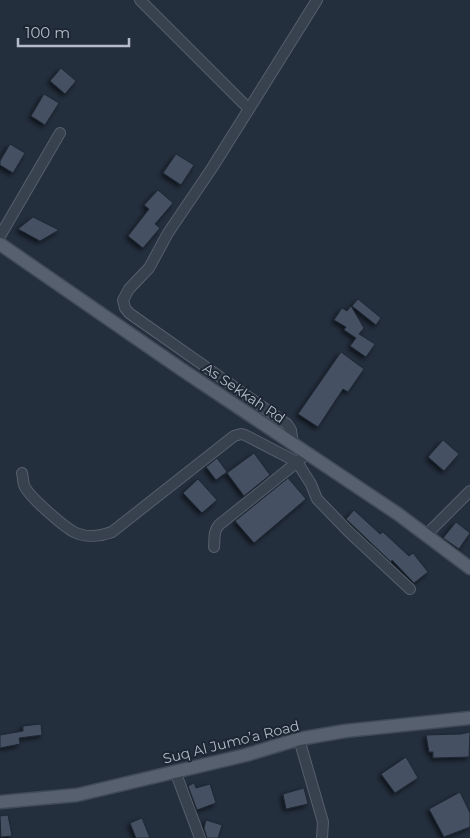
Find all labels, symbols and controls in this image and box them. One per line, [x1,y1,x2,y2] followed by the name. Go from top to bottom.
[18,15,129,47] scale bar
[25,23,70,42] text: 100 m
[200,359,288,427] street label: As Sekkah Rd
[161,716,301,768] street label: Suq Al Jumo’a Road

